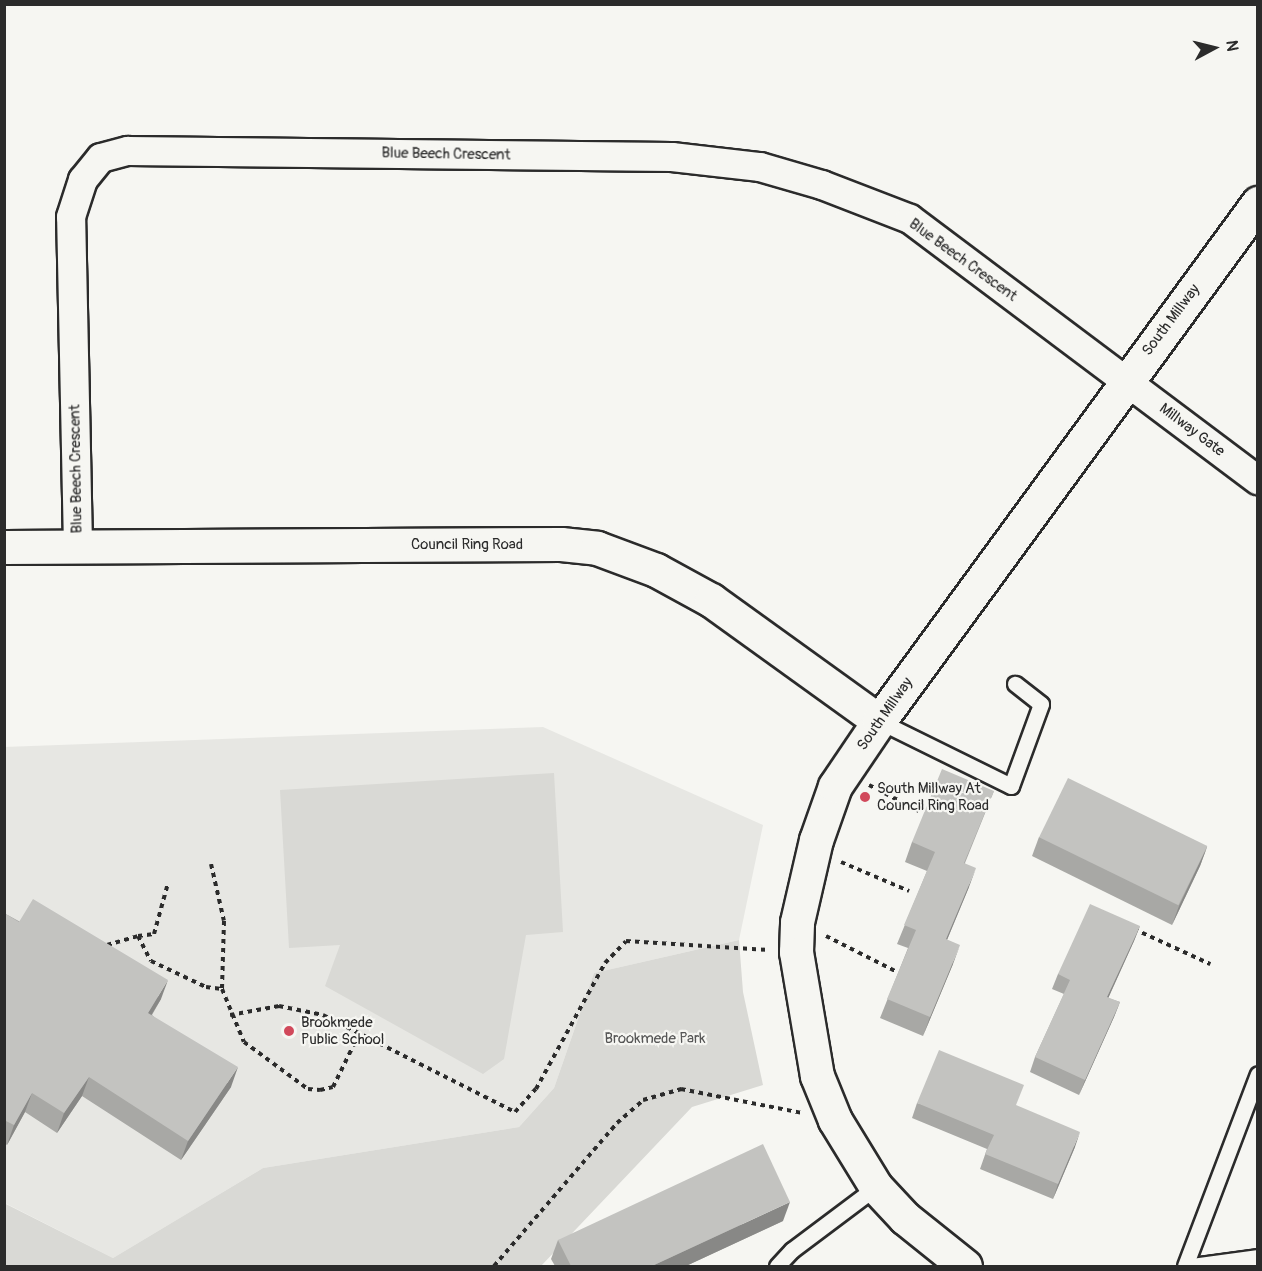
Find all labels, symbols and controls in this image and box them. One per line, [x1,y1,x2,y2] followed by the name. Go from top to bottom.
[1184,18,1244,78] north arrow
[1221,39,1242,52] text: N
[381,144,511,164] street label: Blue Beech Crescent
[906,215,1020,305] street label: Blue Beech Crescent
[1138,281,1204,359] street label: South Millway
[1156,400,1228,460] street label: Millway Gate
[66,404,86,534] street label: Blue Beech Crescent
[411,536,523,554] street label: Council Ring Road
[853,674,917,754] street label: South Millway
[877,779,989,814] place label: South Millway At Council Ring Road
[858,790,872,804] marker: South Millway At Council Ring Road
[301,1013,384,1048] place label: Brookmede Public School
[282,1024,296,1038] marker: Brookmede Public School
[604,1030,706,1048] park label: Brookmede Park

